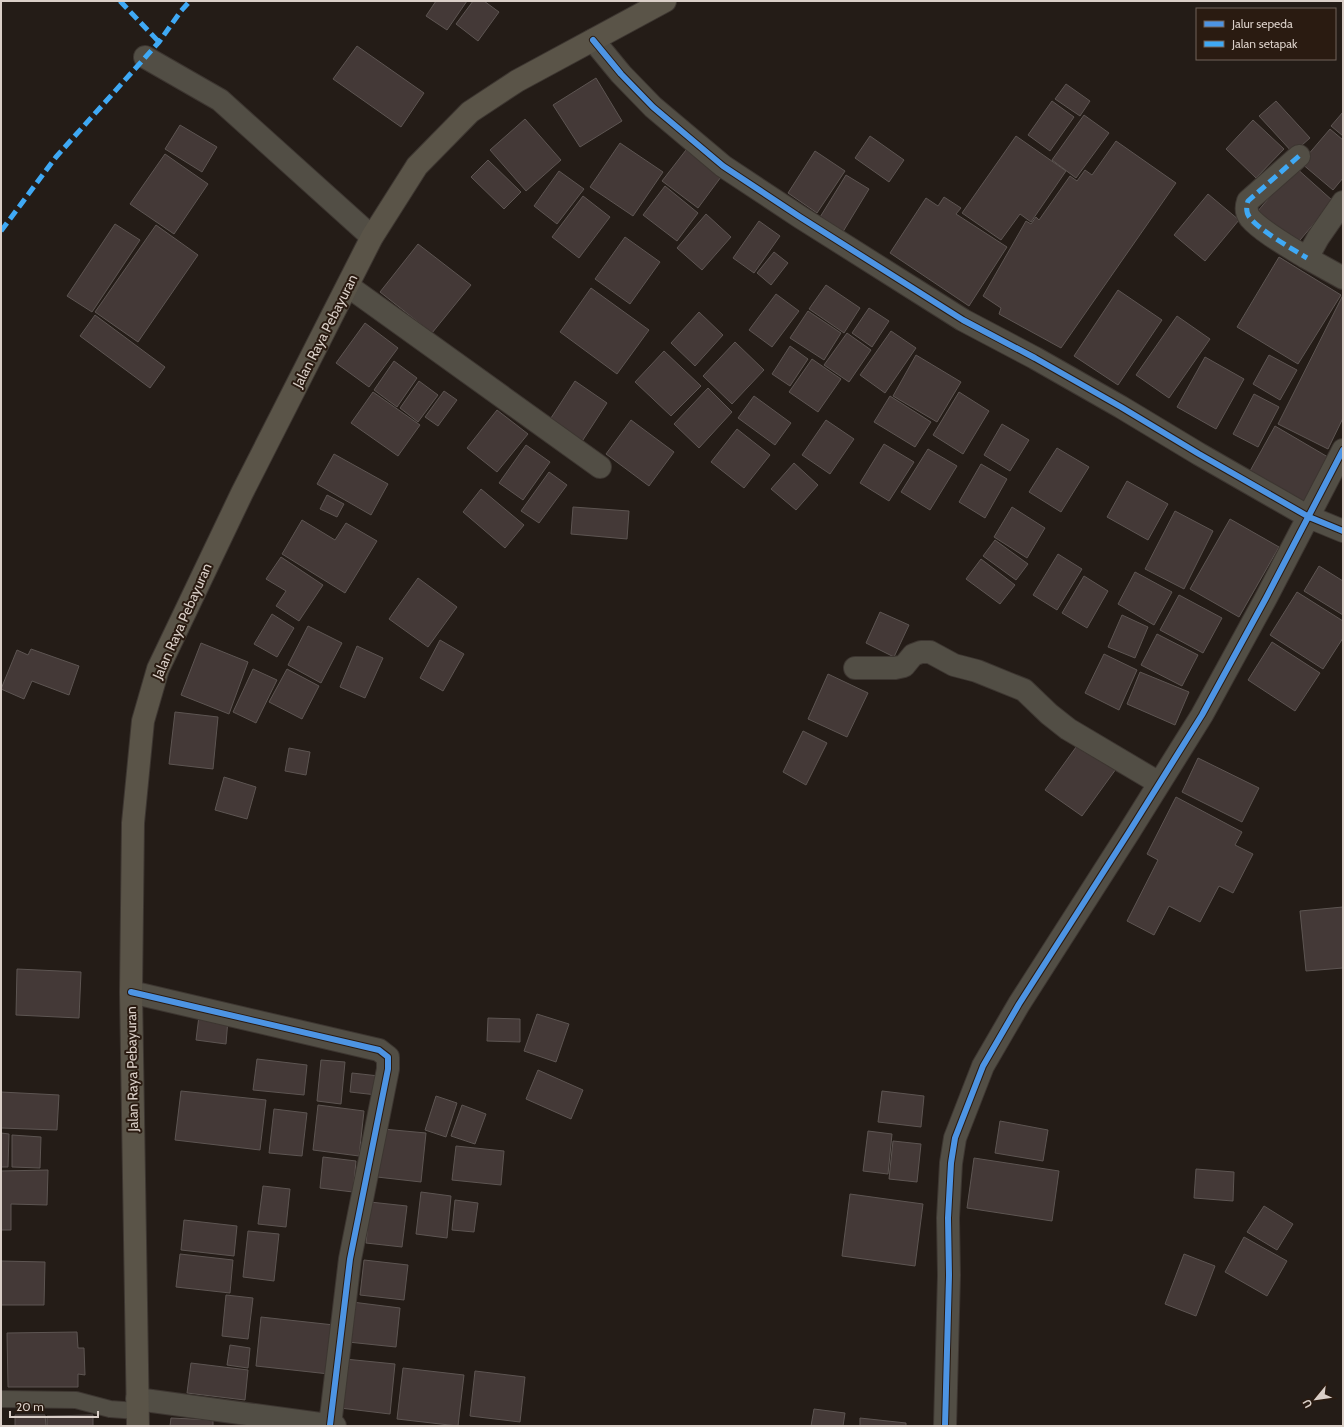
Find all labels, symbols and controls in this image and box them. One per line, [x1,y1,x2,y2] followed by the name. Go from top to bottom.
[1196,8,1336,60] legend
[1231,16,1293,31] text: Jalur sepeda
[1231,36,1298,51] text: Jalan setapak
[288,271,362,392] street label: Jalan Raya Pebayuran
[148,560,216,683] street label: Jalan Raya Pebayuran
[122,1006,142,1133] street label: Jalan Raya Pebayuran
[1296,1379,1336,1419] north arrow
[10,1393,98,1419] scale bar
[1299,1397,1315,1411] text: U
[16,1399,44,1414] text: 20 m

